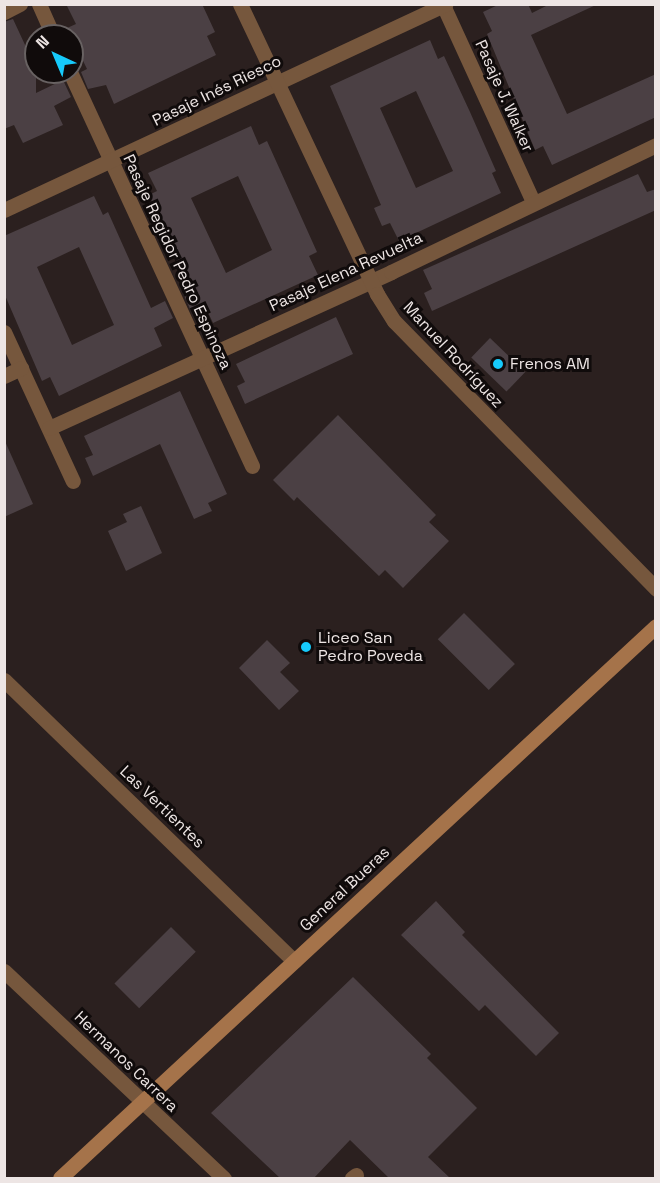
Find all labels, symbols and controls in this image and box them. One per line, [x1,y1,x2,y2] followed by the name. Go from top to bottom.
[24,24,84,84] north arrow
[31,31,54,53] text: N
[471,37,537,155] street label: Pasaje J. Walker
[150,52,284,130] street label: Pasaje Inés Riesco
[119,151,235,373] street label: Pasaje Regidor Pedro Espinoza
[266,228,426,316] street label: Pasaje Elena Revuelta
[399,298,507,412] street label: Manuel Rodríguez
[510,354,590,374] place label: Frenos AM
[491,357,505,371] marker: Frenos AM
[318,628,423,666] place label: Liceo San Pedro Poveda
[299,640,313,654] marker: Liceo San Pedro Poveda
[116,762,208,852] street label: Las Vertientes
[296,843,394,935] street label: General Bueras
[70,1008,182,1116] street label: Hermanos Carrera

